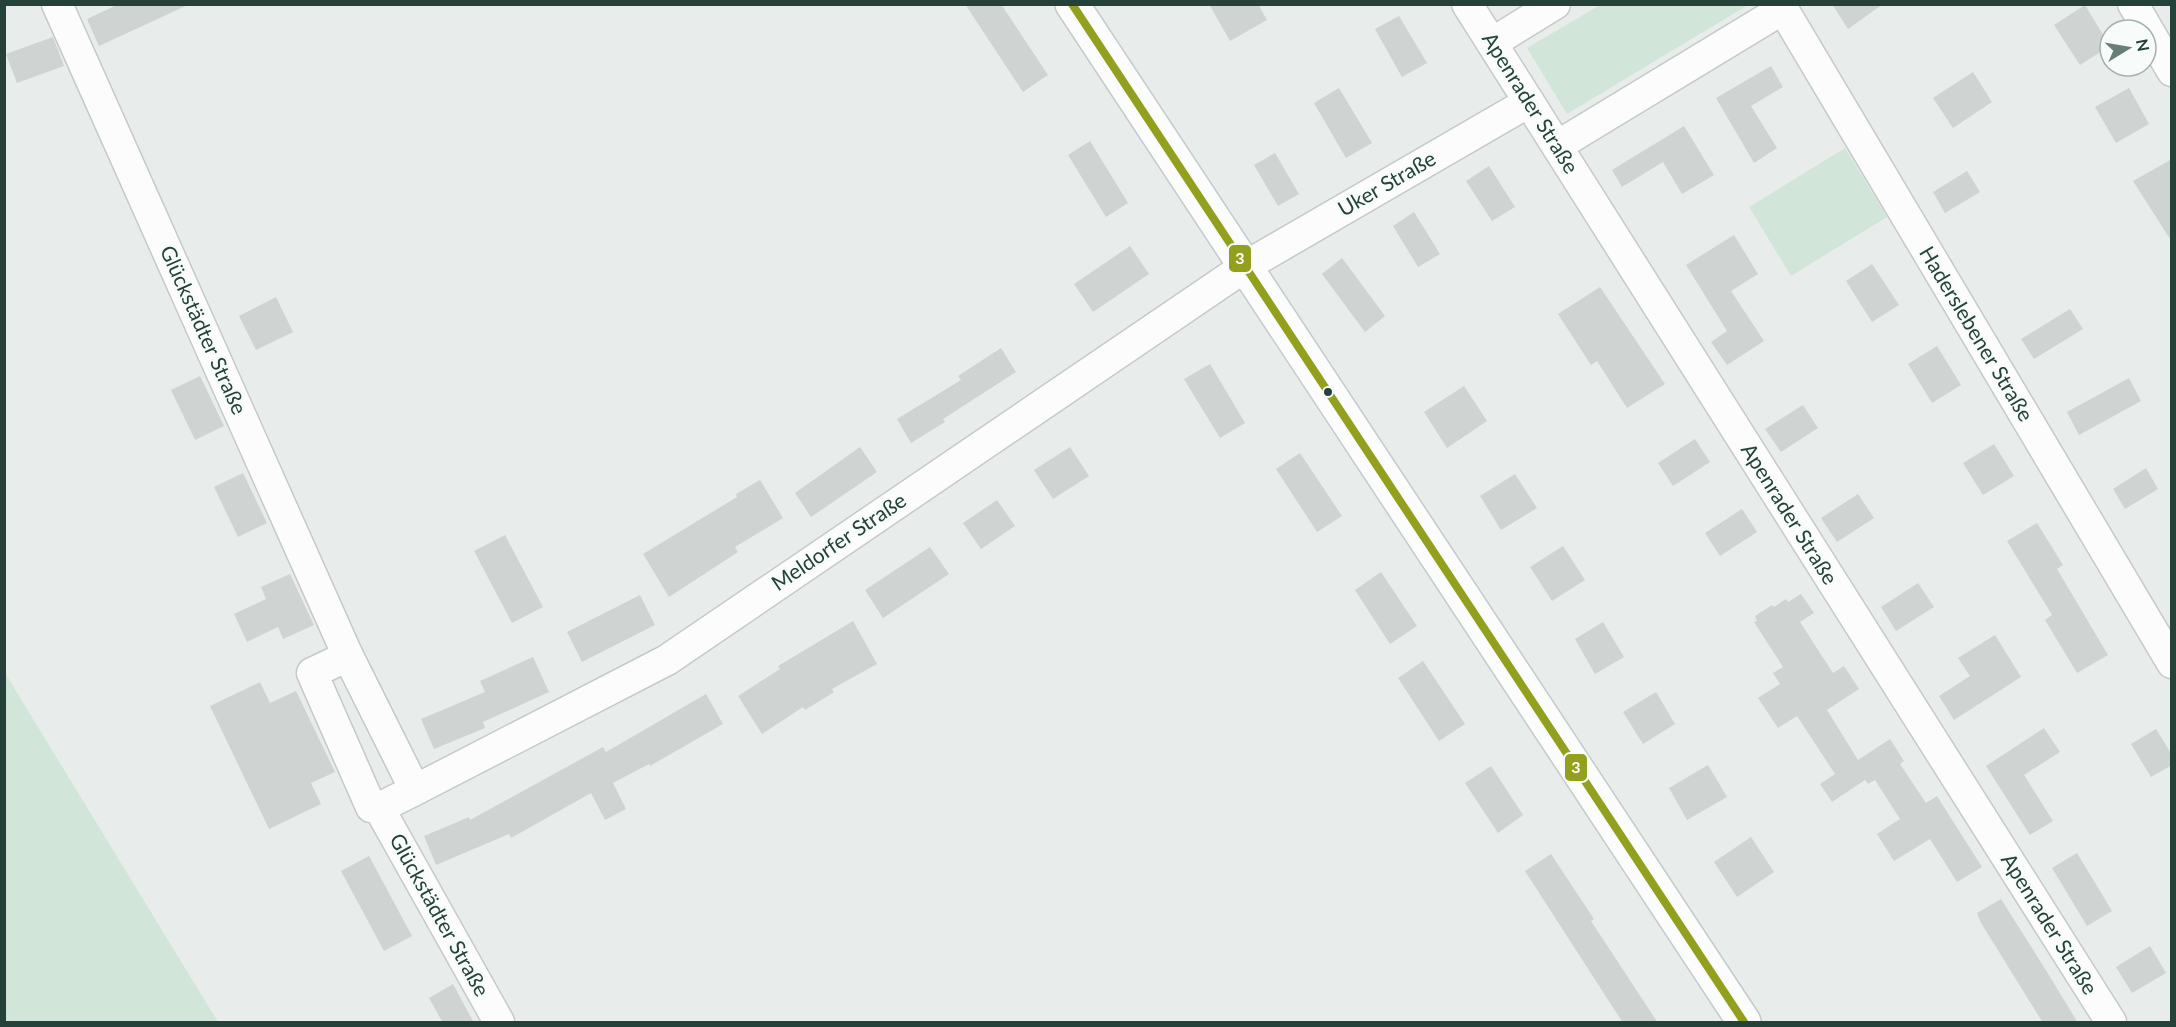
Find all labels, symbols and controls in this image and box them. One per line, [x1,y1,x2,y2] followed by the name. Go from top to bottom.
[2098,18,2158,78] north arrow
[1478,27,1585,177] street label: Apenrader Straße
[2133,37,2154,53] text: N
[1333,145,1440,221] street label: Uker Straße
[156,241,253,418] street label: Glückstädter Straße
[1915,241,2039,425] street label: Haderslebener Straße
[1228,244,1252,273] line badge: 3
[1235,248,1245,267] text: 3
[1322,386,1334,398] unlabelled marker
[1737,438,1844,588] street label: Apenrader Straße
[766,487,910,595] street label: Meldorfer Straße
[1564,753,1588,782] line badge: 3
[1571,757,1581,776] text: 3
[385,829,495,1000] street label: Glückstädter Straße
[1997,848,2104,998] street label: Apenrader Straße

